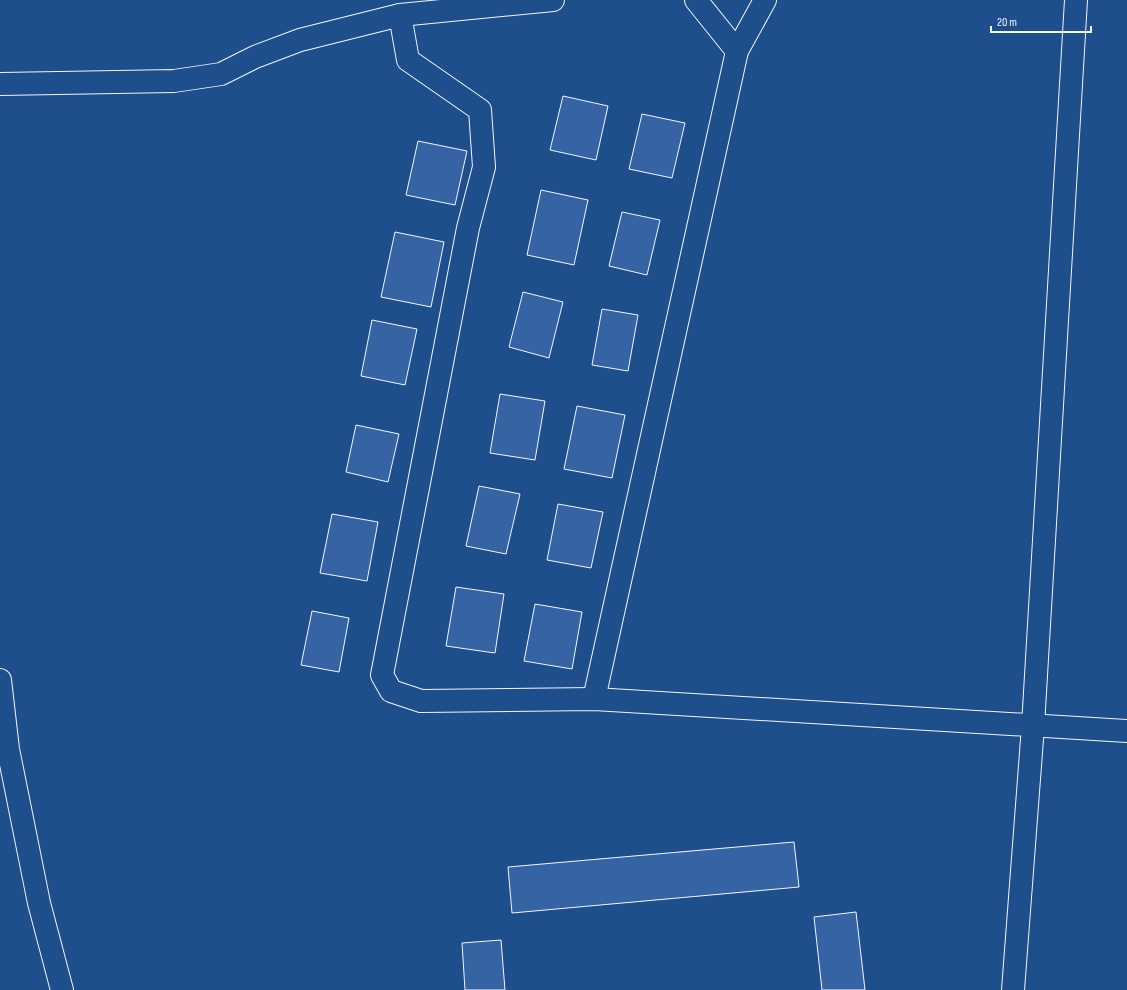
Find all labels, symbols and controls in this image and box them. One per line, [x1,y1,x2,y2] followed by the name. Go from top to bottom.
[991,8,1091,34] scale bar
[997,15,1017,30] text: 20 m

